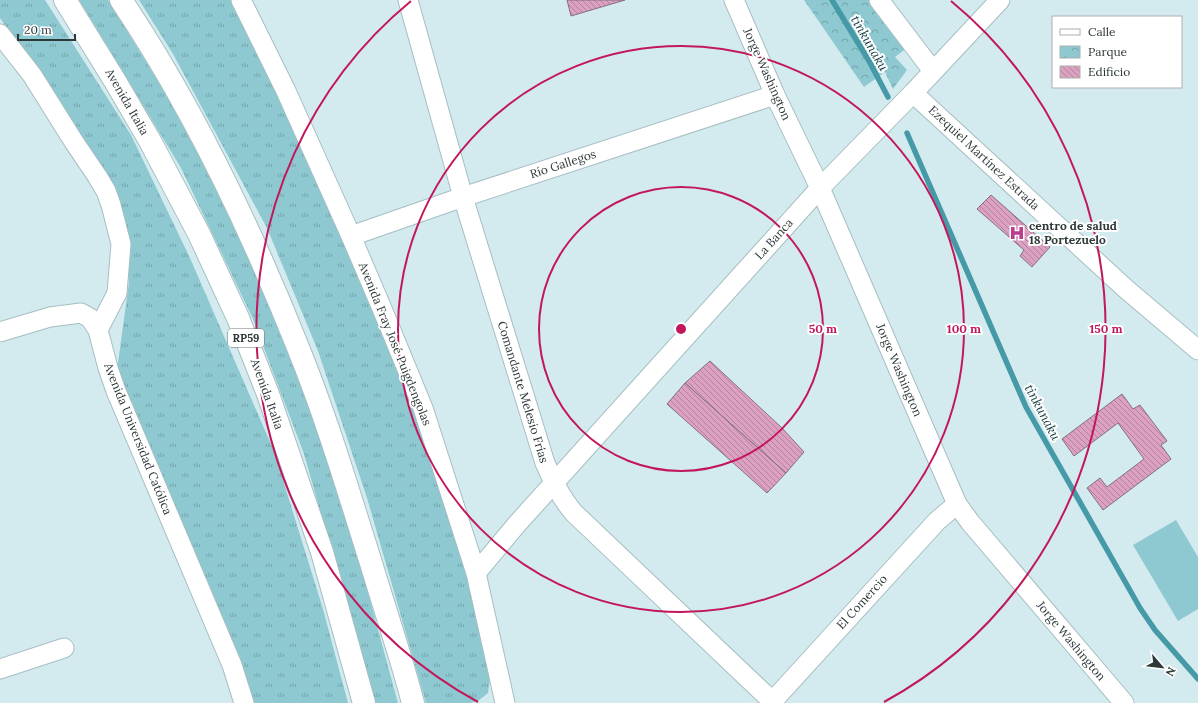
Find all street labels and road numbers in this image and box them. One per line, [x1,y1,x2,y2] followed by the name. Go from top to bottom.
[740,24,795,122] street label: Jorge Washington
[102,65,153,138] street label: Avenida Italia
[926,102,1043,213] street label: Ezequiel Martínez Estrada
[528,146,598,181] street label: Río Gallegos
[751,215,796,262] street label: La Banca
[355,259,435,428] street label: Avenida Fray José Puigdengolas
[495,319,552,465] street label: Comandante Melesio Frías
[873,320,926,419] street label: Jorge Washington
[228,329,264,347] road number: RP59
[247,355,287,431] street label: Avenida Italia
[101,360,176,517] street label: Avenida Universidad Católica
[833,571,890,632] street label: El Comercio
[1033,597,1109,684] street label: Jorge Washington

